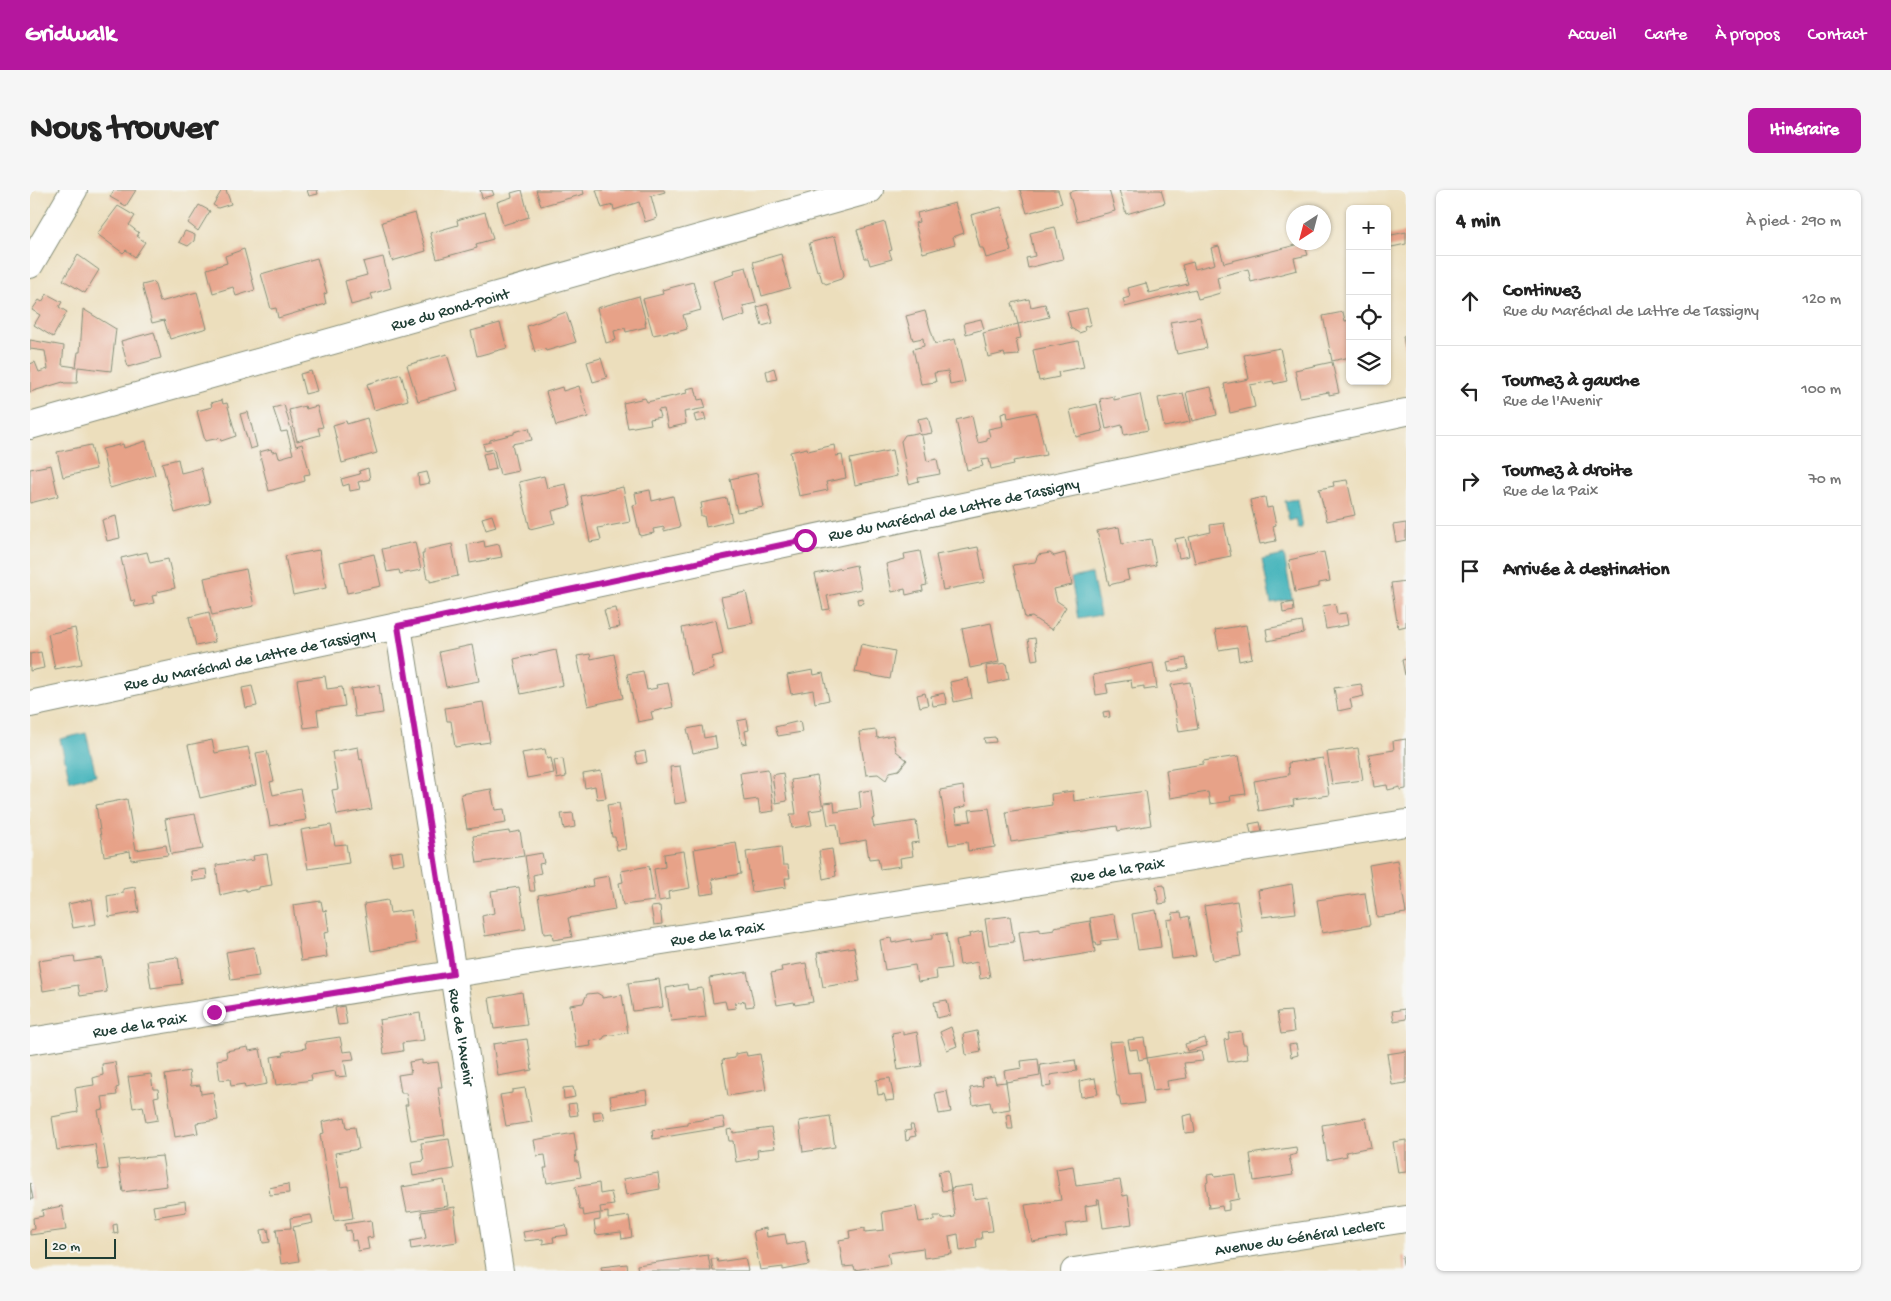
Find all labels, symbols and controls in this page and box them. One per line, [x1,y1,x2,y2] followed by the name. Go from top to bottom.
[25,21,116,50] text: Gridwalk
[1568,25,1616,46] text: Accueil
[1644,25,1687,46] text: Carte
[1715,25,1780,46] text: À propos
[1808,25,1866,46] text: Contact
[1748,108,1861,153] button: Itinéraire
[30,110,216,151] text: Nous trouver
[1286,205,1331,250] north arrow
[1346,205,1391,385] map controls
[1346,205,1391,250] button: +
[1456,210,1500,235] text: 4 min
[1746,213,1841,232] text: À pied · 290 m
[1346,250,1391,295] button: −
[1503,280,1580,303] text: Continuez
[389,285,513,337] street label: Rue du Rond-Point
[1456,287,1484,315] icon: ahead
[1802,291,1841,310] text: 120 m
[1346,295,1391,340] button: locate
[1503,303,1759,322] text: Rue du Maréchal de Lattre de Tassigny
[1346,340,1391,385] button: layers
[1503,370,1639,393] text: Tournez à gauche
[1456,377,1484,405] icon: left
[1801,381,1841,400] text: 100 m
[1503,393,1601,412] text: Rue de l'Avenir
[1503,460,1632,483] text: Tournez à droite
[1456,467,1484,495] icon: right
[1808,471,1841,490] text: 70 m
[827,476,1082,547] street label: Rue du Maréchal de Lattre de Tassigny
[1503,483,1598,502] text: Rue de la Paix
[794,529,817,552] route start
[1456,557,1484,585] icon: arrive
[1503,559,1669,582] text: Arrivée à destination
[123,625,377,697] street label: Rue du Maréchal de Lattre de Tassigny
[1069,855,1167,889] street label: Rue de la Paix
[669,919,767,952] street label: Rue de la Paix
[442,987,477,1089] street label: Rue de l'Avenir
[203,1001,226,1024] route end
[92,1010,189,1044] street label: Rue de la Paix
[1214,1216,1386,1262] street label: Avenue du Général Leclerc
[45,1236,116,1259] scale bar
[52,1239,80,1256] text: 20 m

